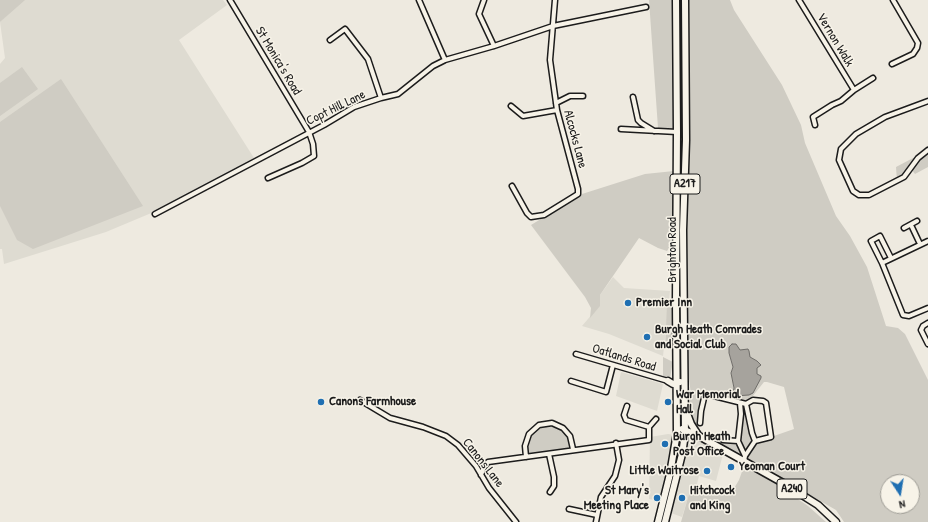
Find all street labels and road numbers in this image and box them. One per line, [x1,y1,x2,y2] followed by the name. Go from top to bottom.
[813,11,857,69] street label: Vernon Walk
[252,24,304,98] street label: St Monica's Road
[304,87,368,129] street label: Copt Hill Lane
[560,108,590,170] street label: Alcocks Lane
[670,174,700,194] road number: A217
[665,217,681,283] street label: Brighton Road
[590,341,658,375] street label: Oatlands Road
[459,435,507,491] street label: Canons Lane
[777,479,807,499] road number: A240

